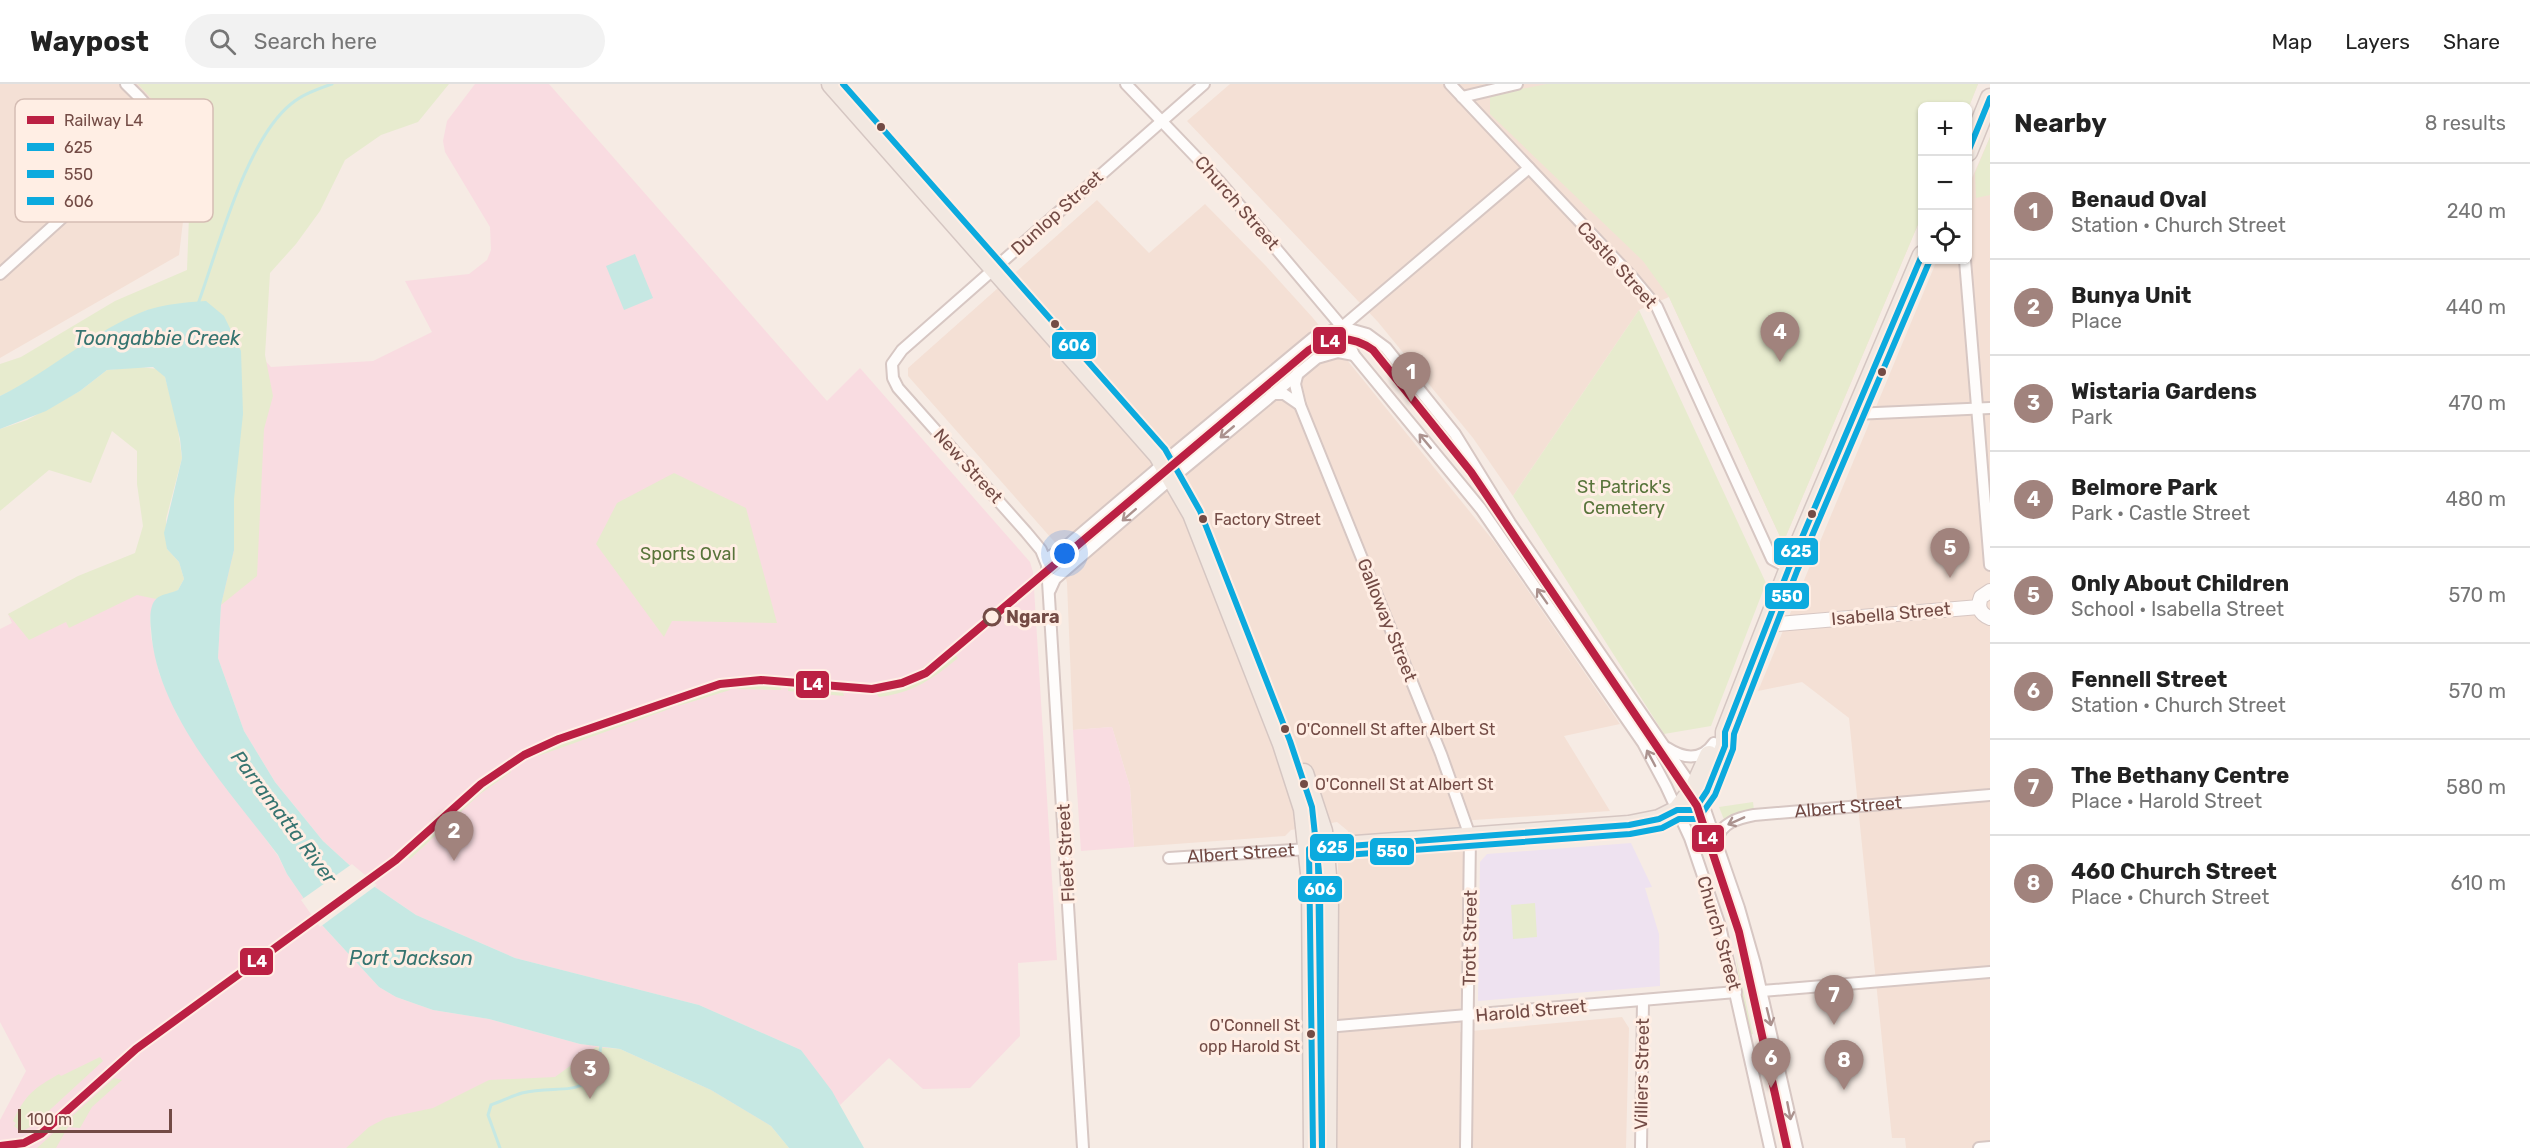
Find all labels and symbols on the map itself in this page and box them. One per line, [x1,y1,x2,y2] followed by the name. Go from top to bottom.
[15,99,213,222] legend
[64,111,143,130] text: Railway L4
[875,121,887,133] unlabelled marker
[64,138,93,157] text: 625
[1190,151,1284,255] street label: Church Street
[64,165,93,184] text: 550
[1007,166,1107,260] street label: Dunlop Street
[64,192,94,211] text: 606
[1572,217,1662,313] street label: Castle Street
[1760,312,1800,362] pin: 4
[1049,318,1061,330] unlabelled marker
[74,326,241,350] water label: Toongabbie Creek
[1312,326,1347,355] line badge: L4
[1051,331,1097,360] line badge: 606
[1320,332,1340,351] text: L4
[1058,336,1090,355] text: 606
[1392,352,1430,402] pin: 1
[1876,366,1888,378] unlabelled marker
[929,424,1007,508] street label: New Street
[1219,426,1235,439] one-way arrow
[1418,434,1432,449] one-way arrow
[1577,476,1671,519] park label: St Patrick's Cemetery
[1122,508,1137,522] one-way arrow
[1806,508,1818,520] unlabelled marker
[1214,510,1321,529] place label: Factory Street
[1197,513,1209,525] marker: Factory Street
[1930,528,1970,578] pin: 5
[1773,537,1819,566] line badge: 625
[1050,539,1079,568] your location
[1780,542,1812,561] text: 625
[640,543,736,565] park label: Sports Oval
[1352,555,1422,685] street label: Galloway Street
[1764,582,1810,610] line badge: 550
[1771,587,1803,606] text: 550
[1536,589,1548,605] one-way arrow
[1830,598,1952,630] street label: Isabella Street
[1006,606,1060,628] place label: Ngara
[983,608,1001,626] marker: Ngara
[795,670,830,699] line badge: L4
[803,675,823,694] text: L4
[1296,720,1495,739] place label: O'Connell St after Albert St
[1279,723,1291,735] marker: O'Connell St after Albert St
[226,746,343,889] water label: Parramatta River
[1645,750,1657,767] one-way arrow
[1315,775,1493,794] place label: O'Connell St at Albert St
[1298,778,1310,790] marker: O'Connell St at Albert St
[1794,792,1903,823] street label: Albert Street
[1052,803,1080,903] street label: Fleet Street
[434,812,474,861] pin: 2
[1727,816,1745,827] one-way arrow
[1691,824,1725,853] line badge: L4
[1698,829,1718,848] text: L4
[1309,833,1355,862] line badge: 625
[1369,837,1415,866] line badge: 550
[1316,838,1348,857] text: 625
[1186,839,1295,868] street label: Albert Street
[1376,842,1408,861] text: 550
[1692,873,1746,993] street label: Church Street
[1297,875,1343,903] line badge: 606
[1304,880,1336,899] text: 606
[1458,890,1482,986] street label: Trott Street
[349,946,473,970] water label: Port Jackson
[239,947,274,976] line badge: L4
[247,952,267,971] text: L4
[1814,976,1854,1025] pin: 7
[1475,995,1587,1027] street label: Harold Street
[1763,1008,1775,1027] one-way arrow
[1199,1016,1300,1056] place label: O'Connell St opp Harold St
[1630,1018,1654,1130] street label: Villiers Street
[1305,1028,1317,1040] marker: O'Connell St opp Harold St
[1752,1038,1790,1088] pin: 6
[1824,1040,1864,1090] pin: 8
[570,1050,610,1099] pin: 3
[1784,1101,1796,1120] one-way arrow
[18,1106,172,1134] scale bar

